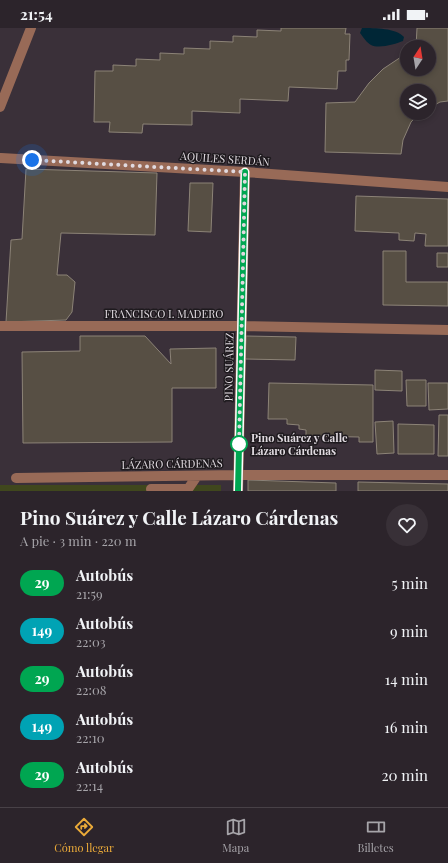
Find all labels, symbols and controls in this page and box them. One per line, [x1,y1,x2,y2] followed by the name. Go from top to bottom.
[20,4,53,24] text: 21:54
[400,40,436,76] north arrow
[400,40,436,120] map controls
[400,84,436,120] button: layers
[179,148,271,169] street label: AQUILES SERDÁN
[22,150,42,170] your location
[105,306,223,321] street label: FRANCISCO I. MADERO
[220,332,237,402] street label: PINO SUÁREZ
[251,430,348,458] place label: Pino Suárez y Calle Lázaro Cárdenas
[230,435,248,453] marker: Pino Suárez y Calle Lázaro Cárdenas
[121,455,223,472] street label: LÁZARO CÁRDENAS
[20,504,338,530] text: Pino Suárez y Calle Lázaro Cárdenas
[386,504,428,546] button: heart
[20,532,136,549] text: A pie · 3 min · 220 m
[76,565,133,585] text: Autobús
[34,573,50,592] text: 29
[392,573,428,593] text: 5 min
[76,585,103,602] text: 21:59
[76,613,133,633] text: Autobús
[32,621,52,640] text: 149
[390,621,428,641] text: 9 min
[76,633,106,650] text: 22:03
[76,661,133,681] text: Autobús
[34,669,50,688] text: 29
[385,669,428,689] text: 14 min
[76,681,106,698] text: 22:08
[76,709,133,729] text: Autobús
[32,717,52,736] text: 149
[384,717,428,737] text: 16 min
[76,729,105,746] text: 22:10
[76,757,133,777] text: Autobús
[34,765,50,784] text: 29
[381,765,428,785] text: 20 min
[76,777,103,794] text: 22:14
[54,816,114,855] tab: Cómo llegar
[222,816,249,855] tab: Mapa
[358,816,394,855] tab: Billetes

